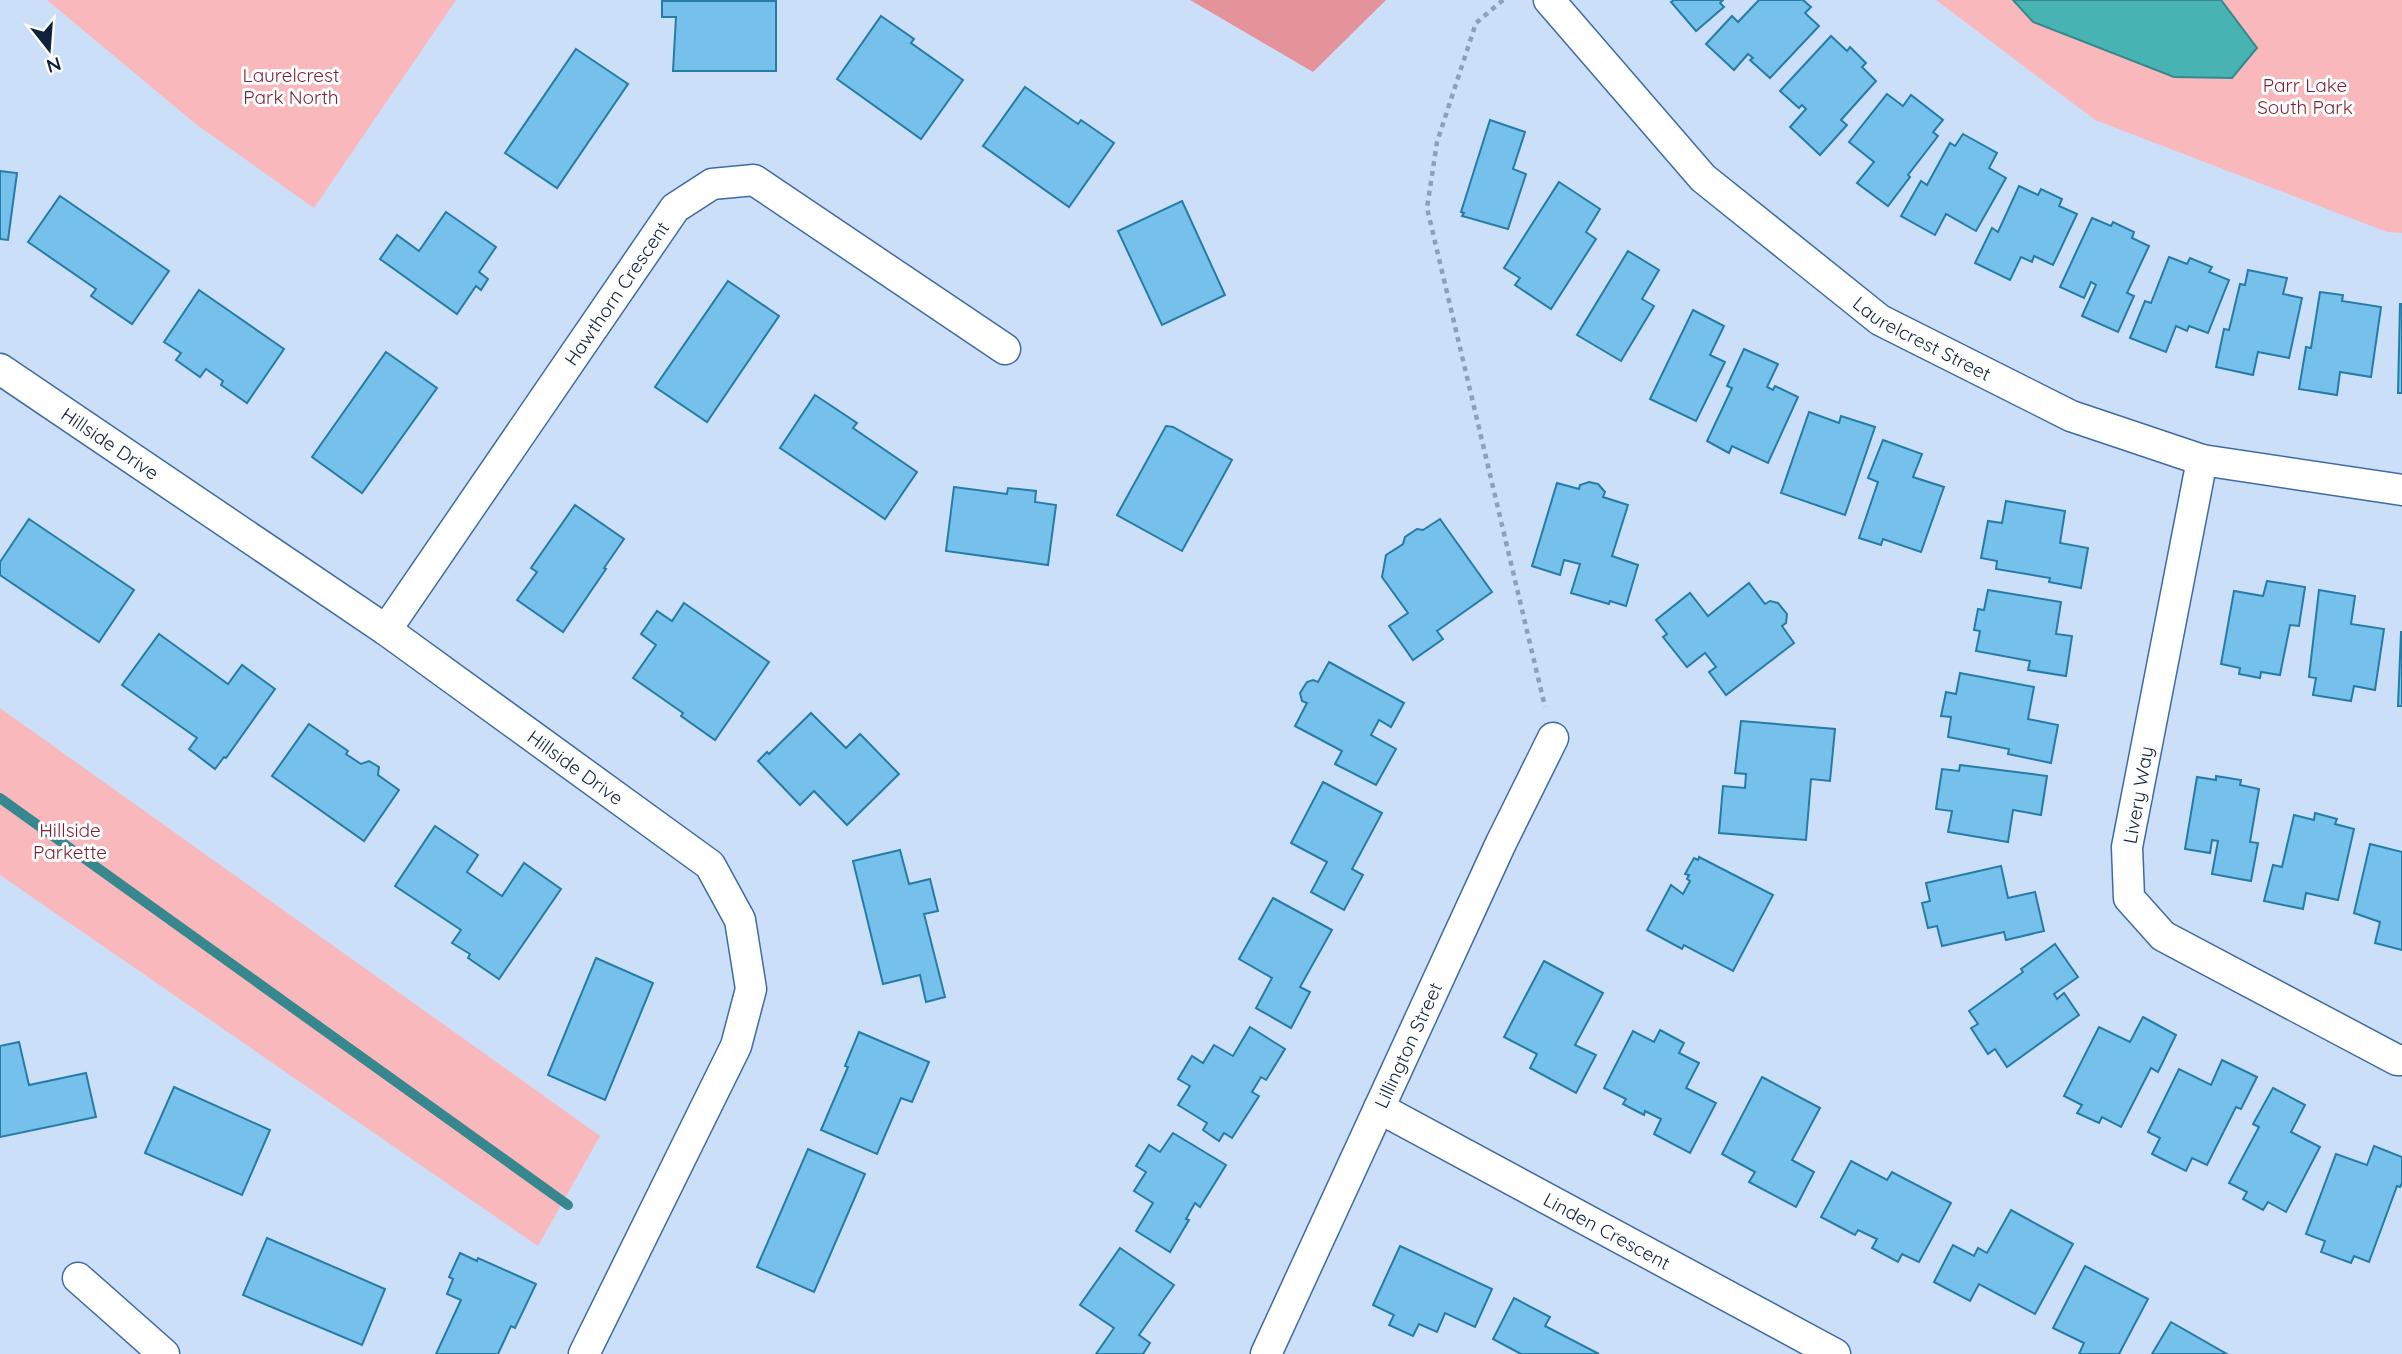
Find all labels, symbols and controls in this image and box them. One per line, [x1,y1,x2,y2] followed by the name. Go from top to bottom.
[14,14,84,84] north arrow
[44,52,64,79] text: N
[243,63,339,109] park label: Laurelcrest Park North
[2257,73,2353,119] park label: Parr Lake South Park
[559,217,674,370] street label: Hawthorn Crescent
[1848,291,1995,386] street label: Laurelcrest Street
[57,402,164,485] street label: Hillside Drive
[523,725,628,810] street label: Hillside Drive
[2118,744,2158,846] street label: Livery Way
[33,818,107,864] park label: Hillside Parkette
[1369,978,1447,1112] street label: Lillington Street
[1539,1187,1675,1275] street label: Linden Crescent

